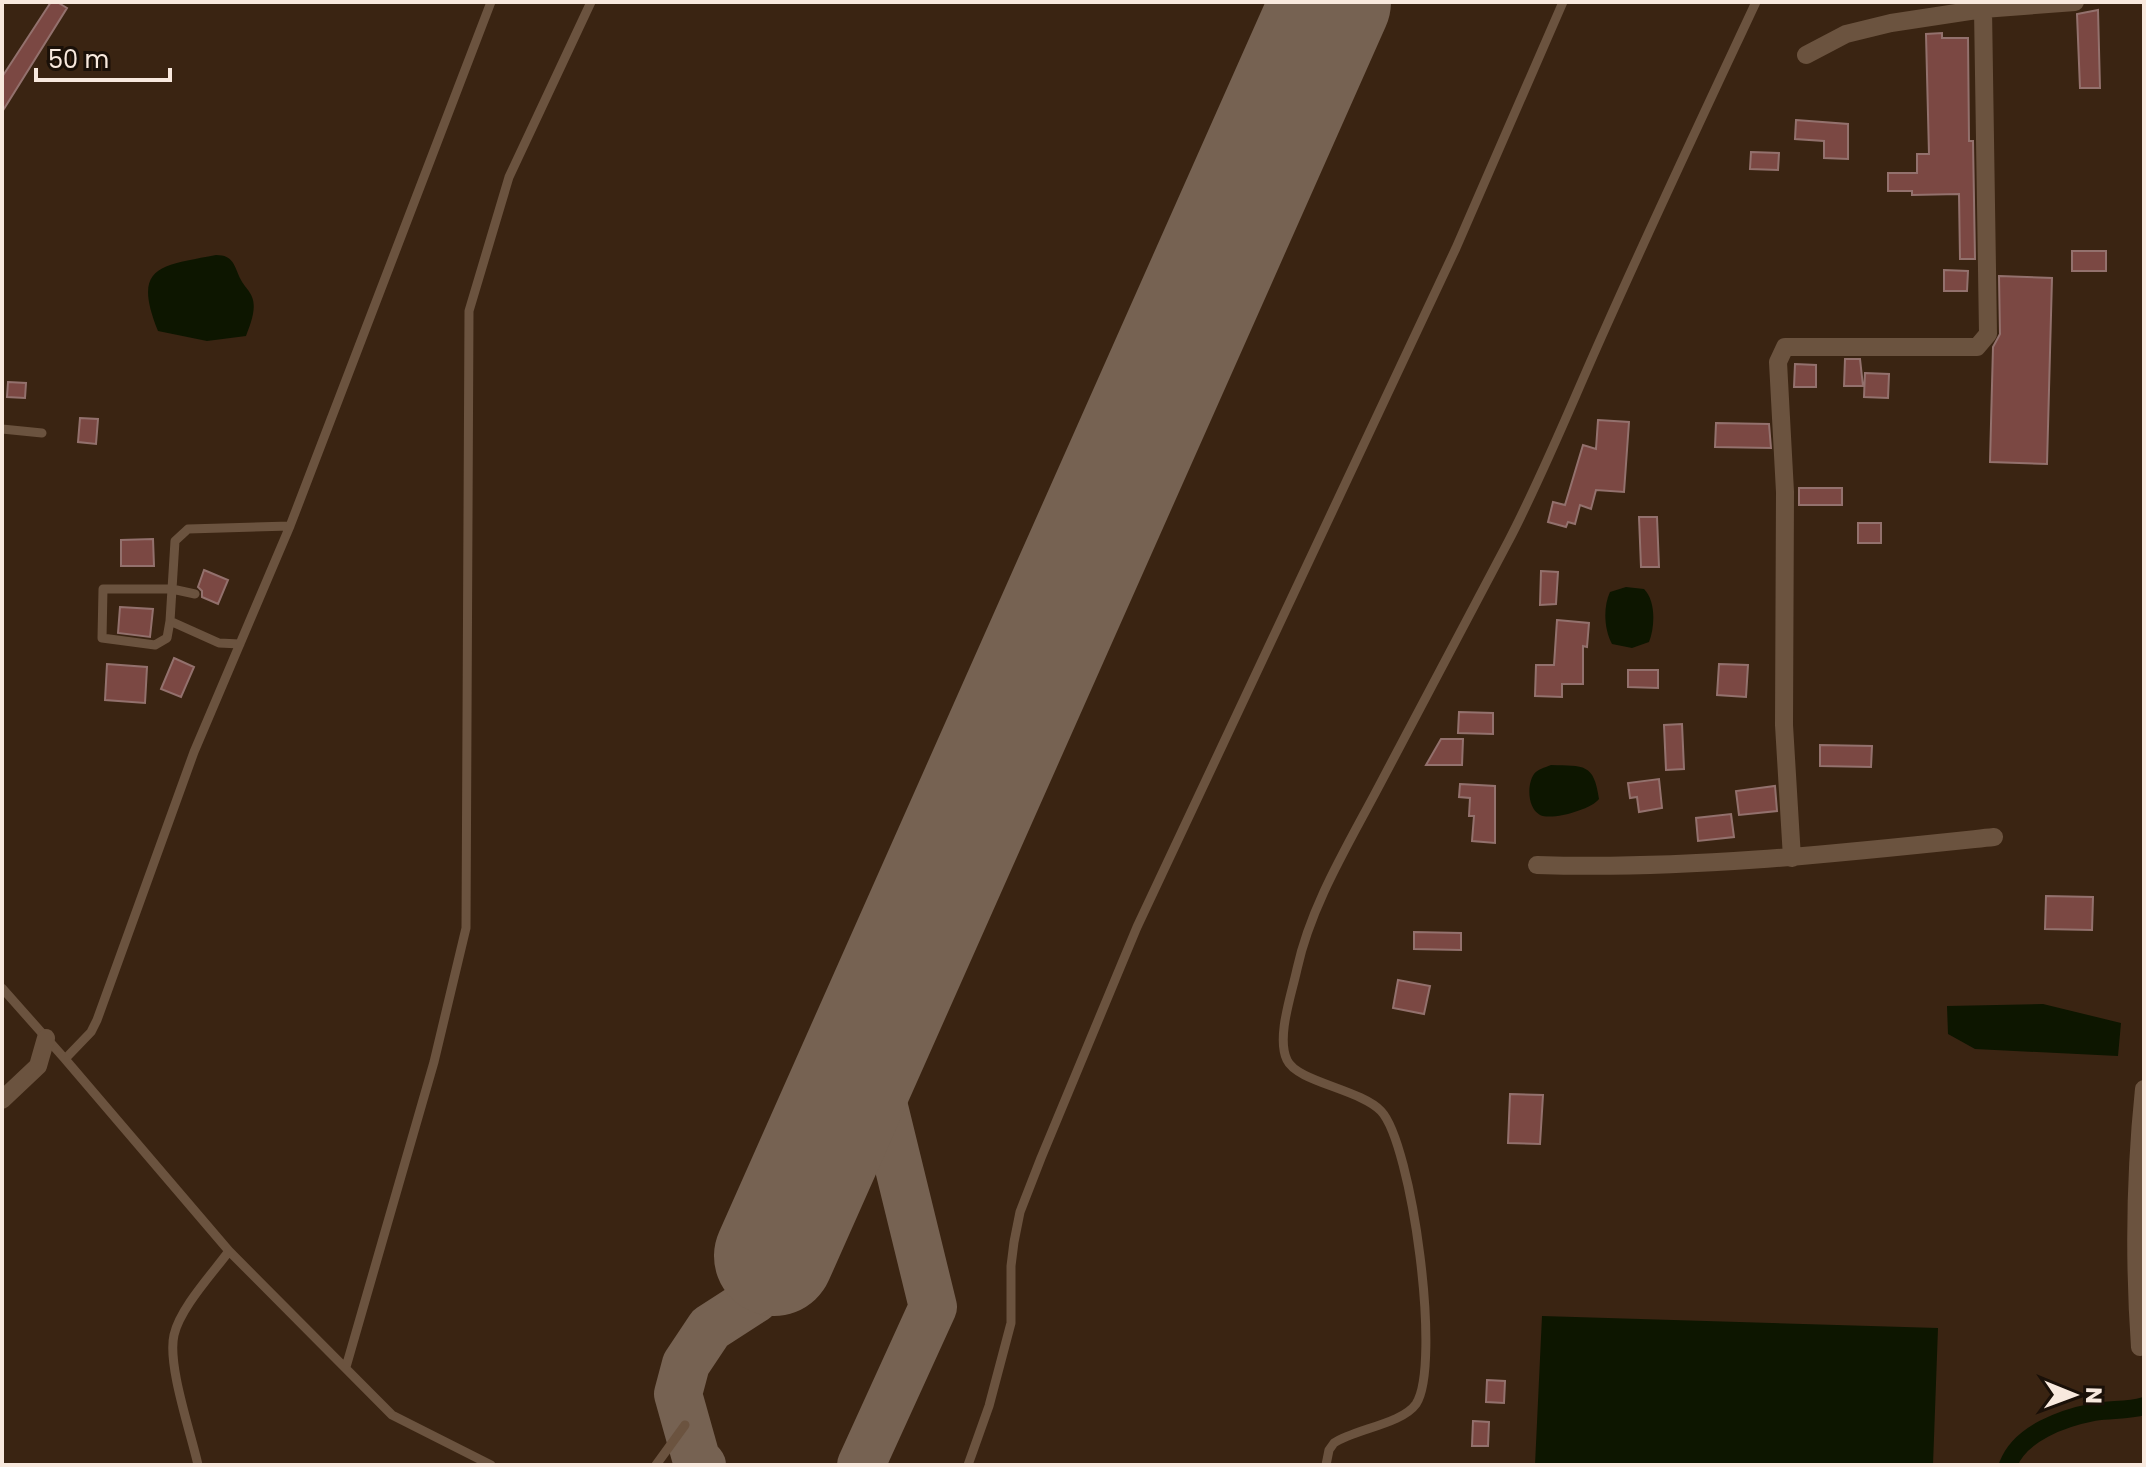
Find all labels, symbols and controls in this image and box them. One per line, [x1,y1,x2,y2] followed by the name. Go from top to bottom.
[36,32,170,82] scale bar
[48,43,109,76] text: 50 m
[2034,1355,2114,1435] north arrow
[2078,1387,2109,1404] text: N

